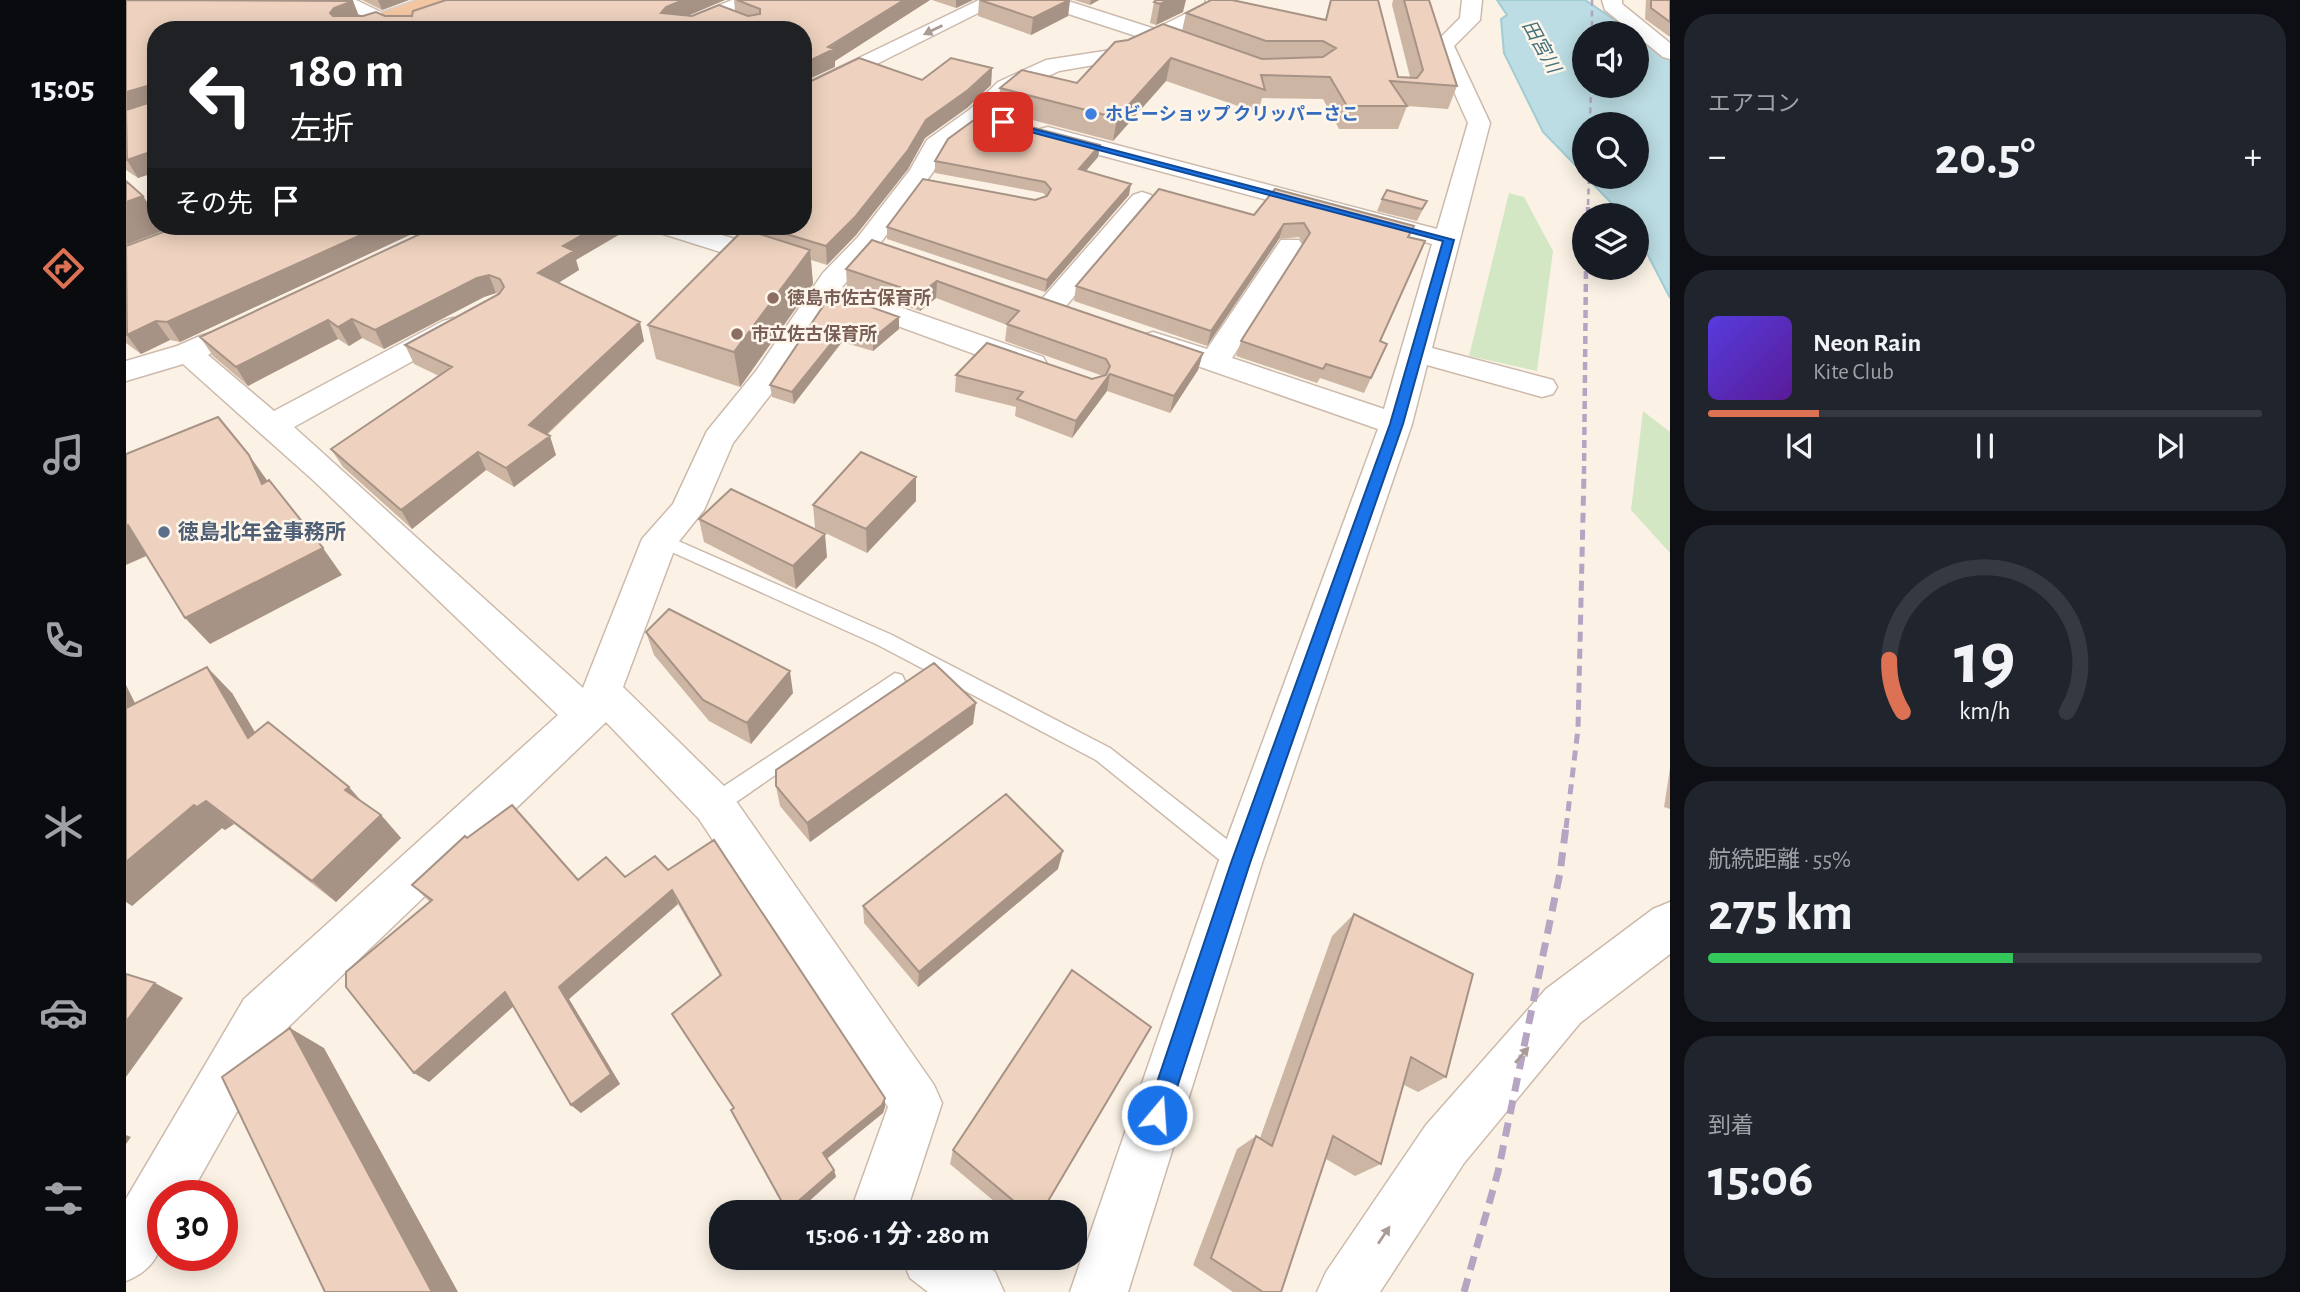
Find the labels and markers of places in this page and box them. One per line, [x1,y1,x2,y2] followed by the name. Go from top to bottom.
[973,92,1033,152] pin
[1105,104,1359,124] place label: ホビーショップ クリッパーさこ
[1083,106,1099,122] marker: ホビーショップ クリッパーさこ
[787,288,931,308] place label: 徳島市佐古保育所
[765,290,781,306] marker: 徳島市佐古保育所
[751,324,877,344] place label: 市立佐古保育所
[729,326,745,342] marker: 市立佐古保育所
[178,521,346,543] place label: 徳島北年金事務所
[156,524,172,540] marker: 徳島北年金事務所

